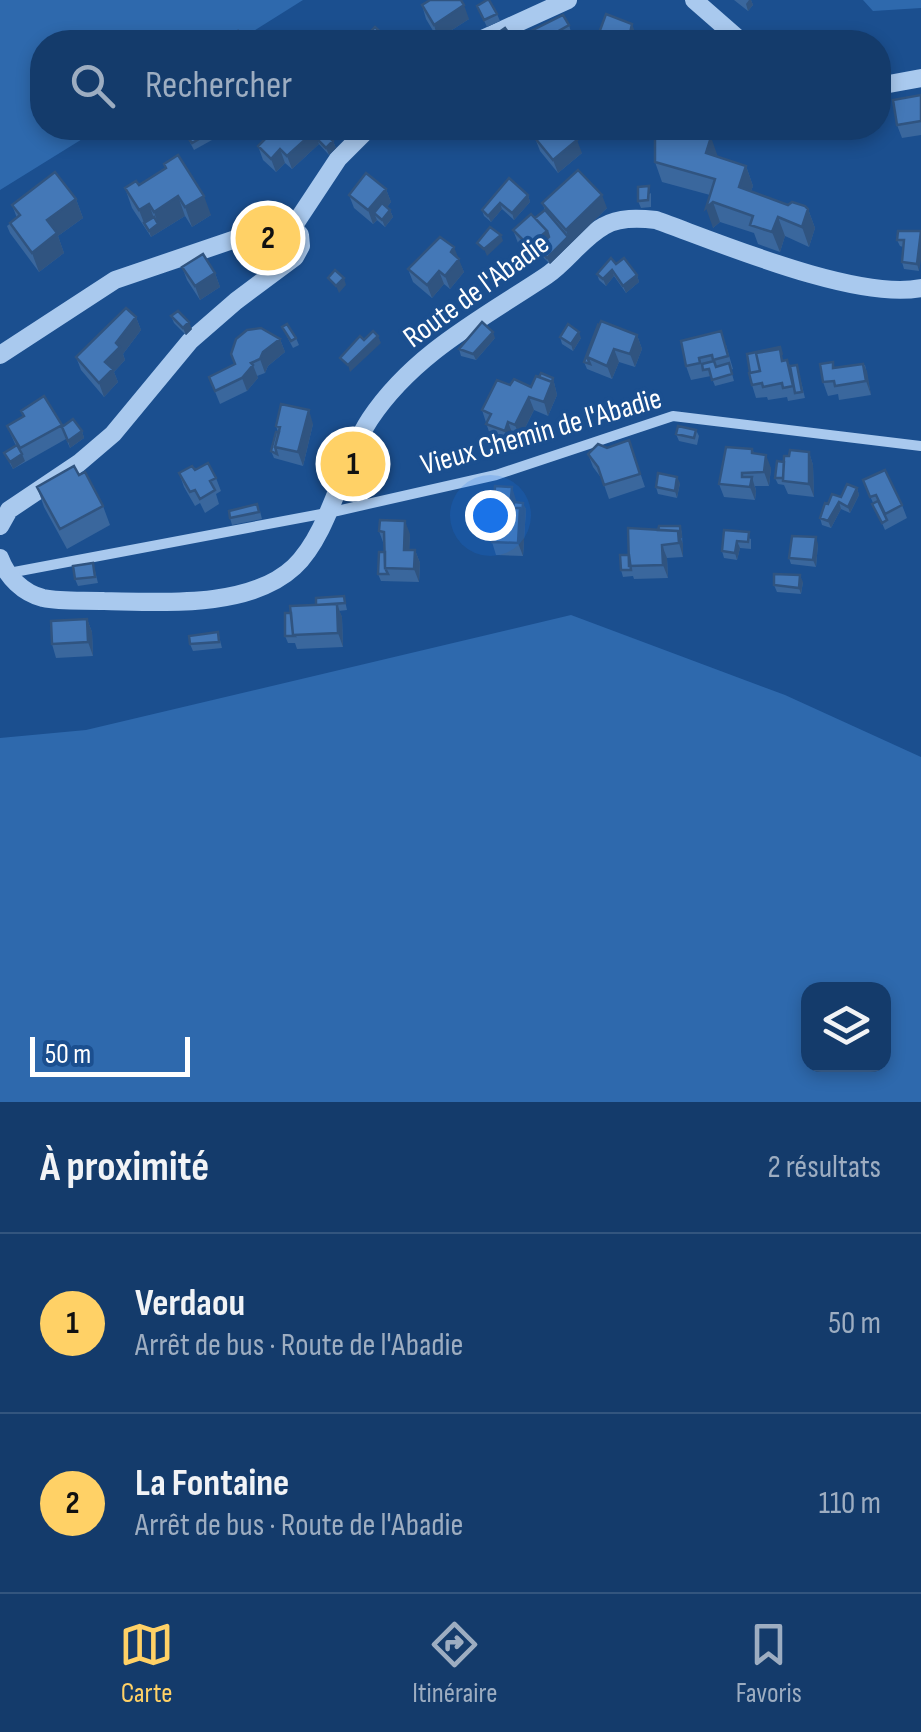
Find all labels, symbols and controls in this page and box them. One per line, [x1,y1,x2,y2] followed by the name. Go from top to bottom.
[30,30,891,140] search box
[65,58,120,113] icon: search
[145,63,292,108] text: Rechercher
[236,200,300,276] pin: 2
[397,226,556,356] street label: Route de l'Abadie
[417,380,666,484] street label: Vieux Chemin de l'Abadie
[320,426,386,502] pin: 1
[465,490,516,541] your location
[801,982,891,1072] map controls
[801,982,891,1072] button: layers
[30,1032,190,1076] scale bar
[45,1038,91,1071] text: 50 m
[40,1142,209,1193] text: À proximité
[767,1148,881,1187] text: 2 résultats
[135,1281,245,1326] text: Verdaou
[66,1304,79,1343] text: 1
[828,1304,881,1343] text: 50 m
[135,1326,463,1365] text: Arrêt de bus · Route de l'Abadie
[135,1461,289,1506] text: La Fontaine
[65,1484,80,1523] text: 2
[819,1484,881,1523] text: 110 m
[135,1506,463,1545] text: Arrêt de bus · Route de l'Abadie
[119,1617,174,1710] tab: Carte
[412,1617,497,1710] tab: Itinéraire
[736,1617,802,1710] tab: Favoris

